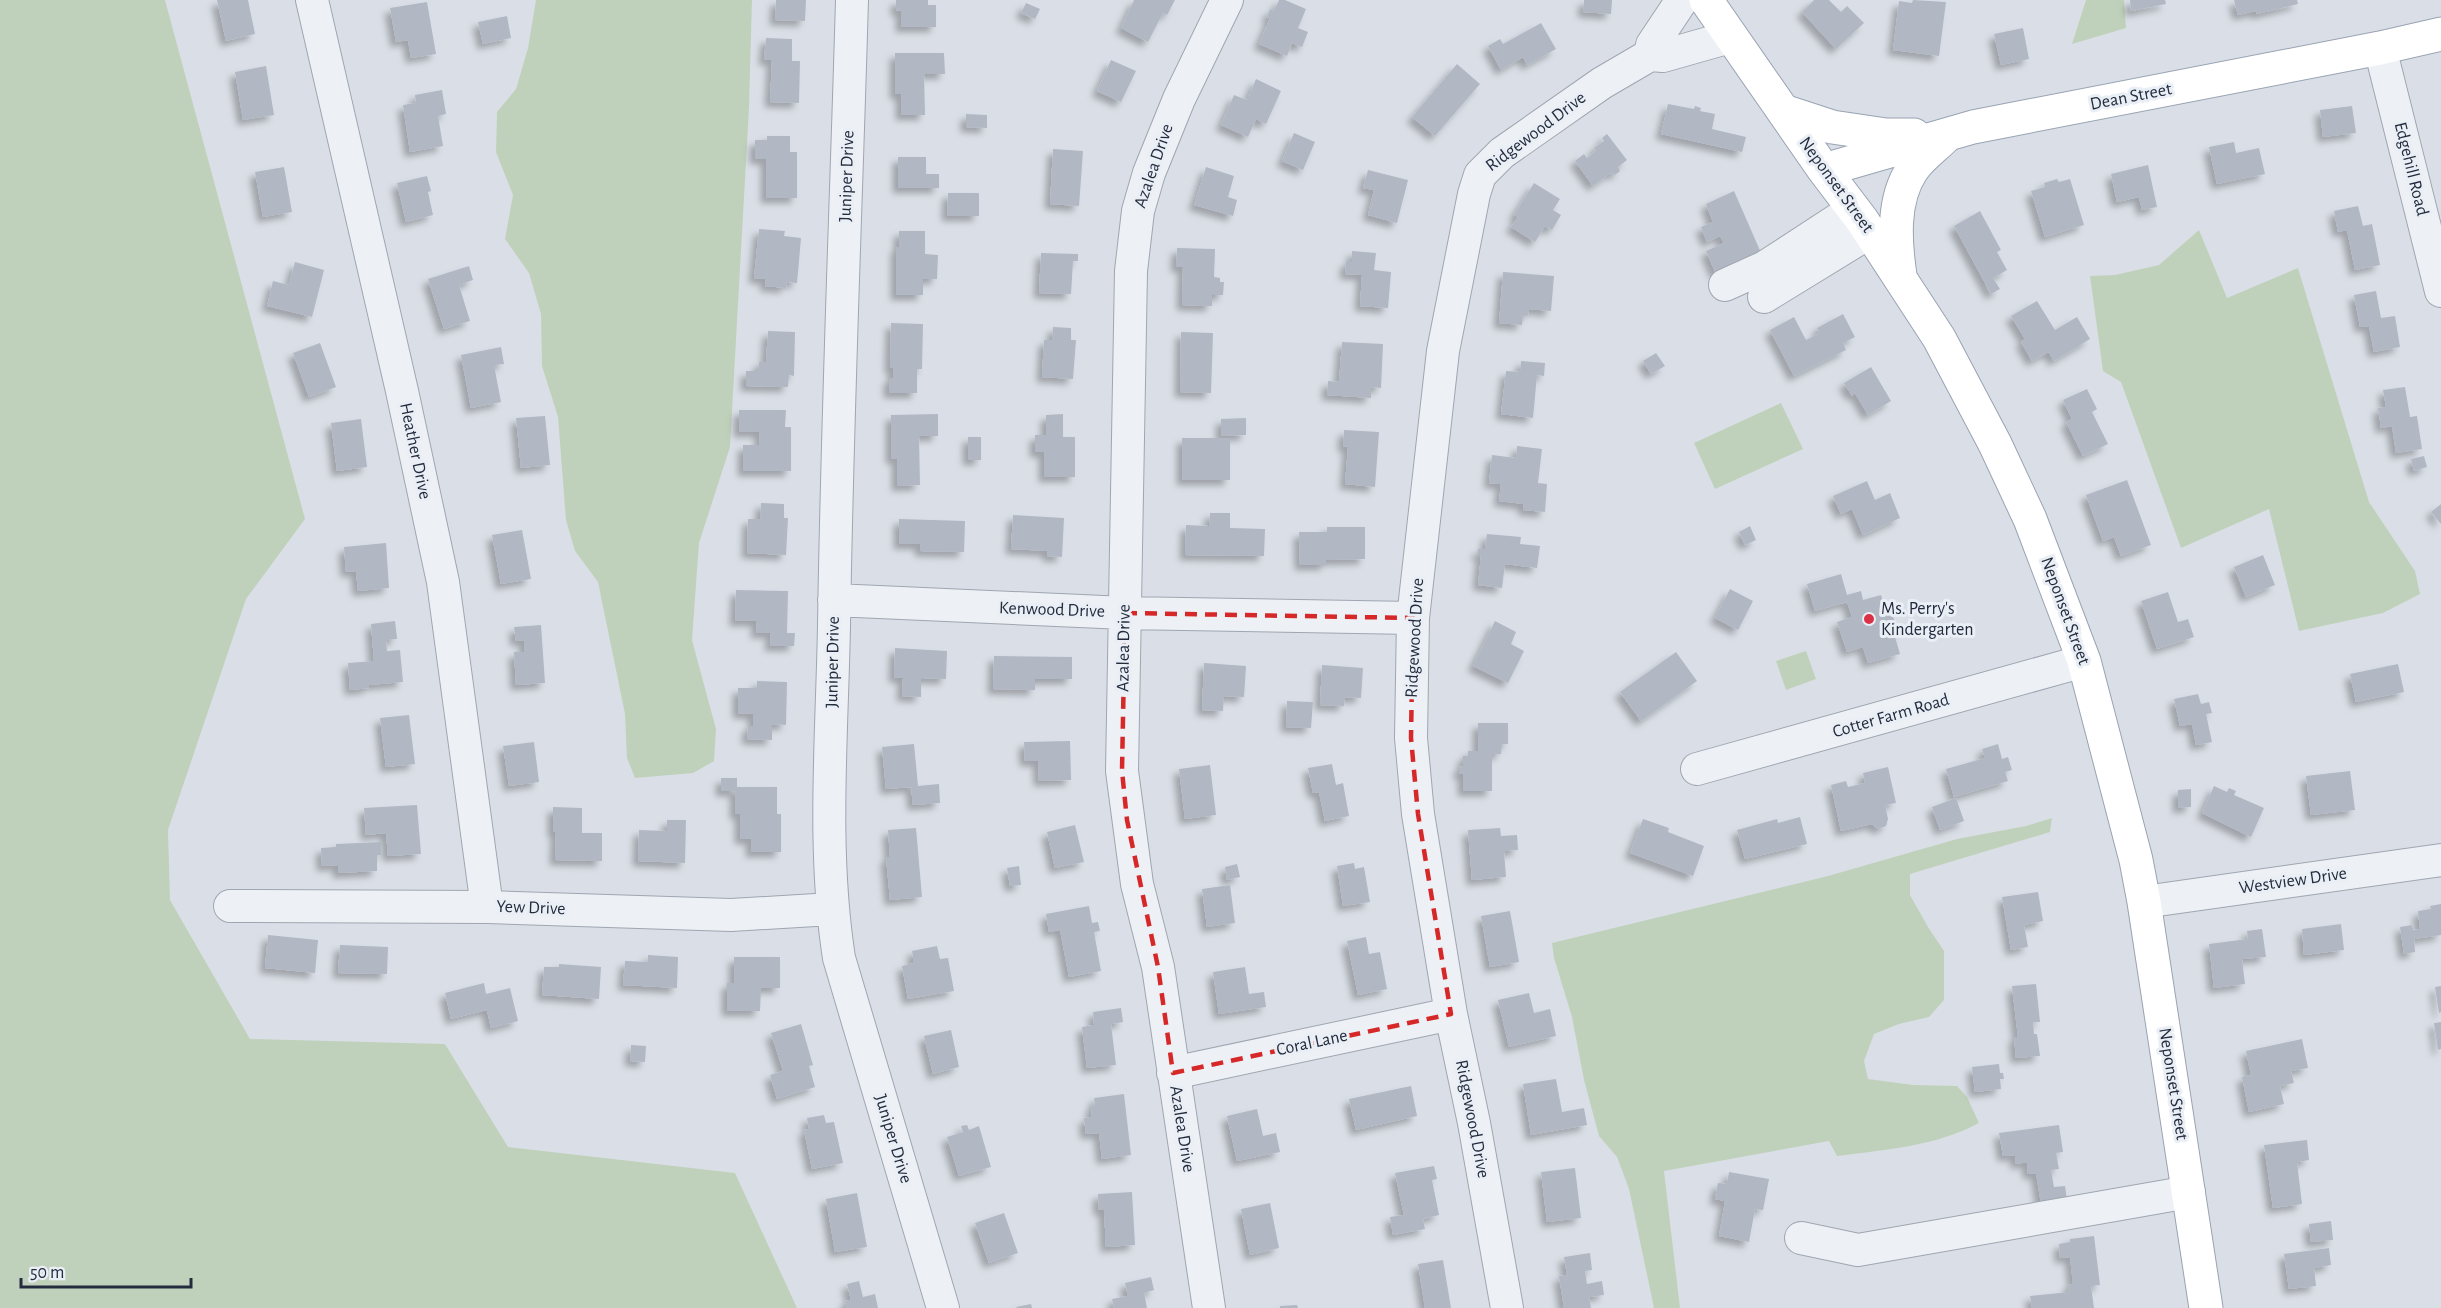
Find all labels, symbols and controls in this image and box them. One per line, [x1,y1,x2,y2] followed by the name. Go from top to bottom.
[2089,80,2174,114] street label: Dean Street
[1483,89,1589,175] street label: Ridgewood Drive
[2391,120,2431,218] street label: Edgehill Road
[1131,122,1177,210] street label: Azalea Drive
[836,130,858,222] street label: Juniper Drive
[1795,134,1877,236] street label: Neponset Street
[396,401,434,501] street label: Heather Drive
[2037,555,2093,668] street label: Neponset Street
[1403,578,1427,698] street label: Ridgewood Drive
[999,599,1105,621] street label: Kenwood Drive
[1881,600,1973,639] place label: Ms. Perry's Kindergarten
[1114,604,1134,692] street label: Azalea Drive
[1862,612,1876,626] marker: Ms. Perry's Kindergarten
[823,616,843,708] street label: Juniper Drive
[1831,691,1951,741] street label: Cotter Farm Road
[2238,865,2348,897] street label: Westview Drive
[496,898,566,918] street label: Yew Drive
[1275,1027,1349,1059] street label: Coral Lane
[2155,1027,2191,1142] street label: Neponset Street
[1452,1058,1492,1180] street label: Ridgewood Drive
[1166,1084,1198,1174] street label: Azalea Drive
[871,1093,915,1185] street label: Juniper Drive
[21,1251,190,1289] scale bar
[30,1264,64,1282] text: 50 m

